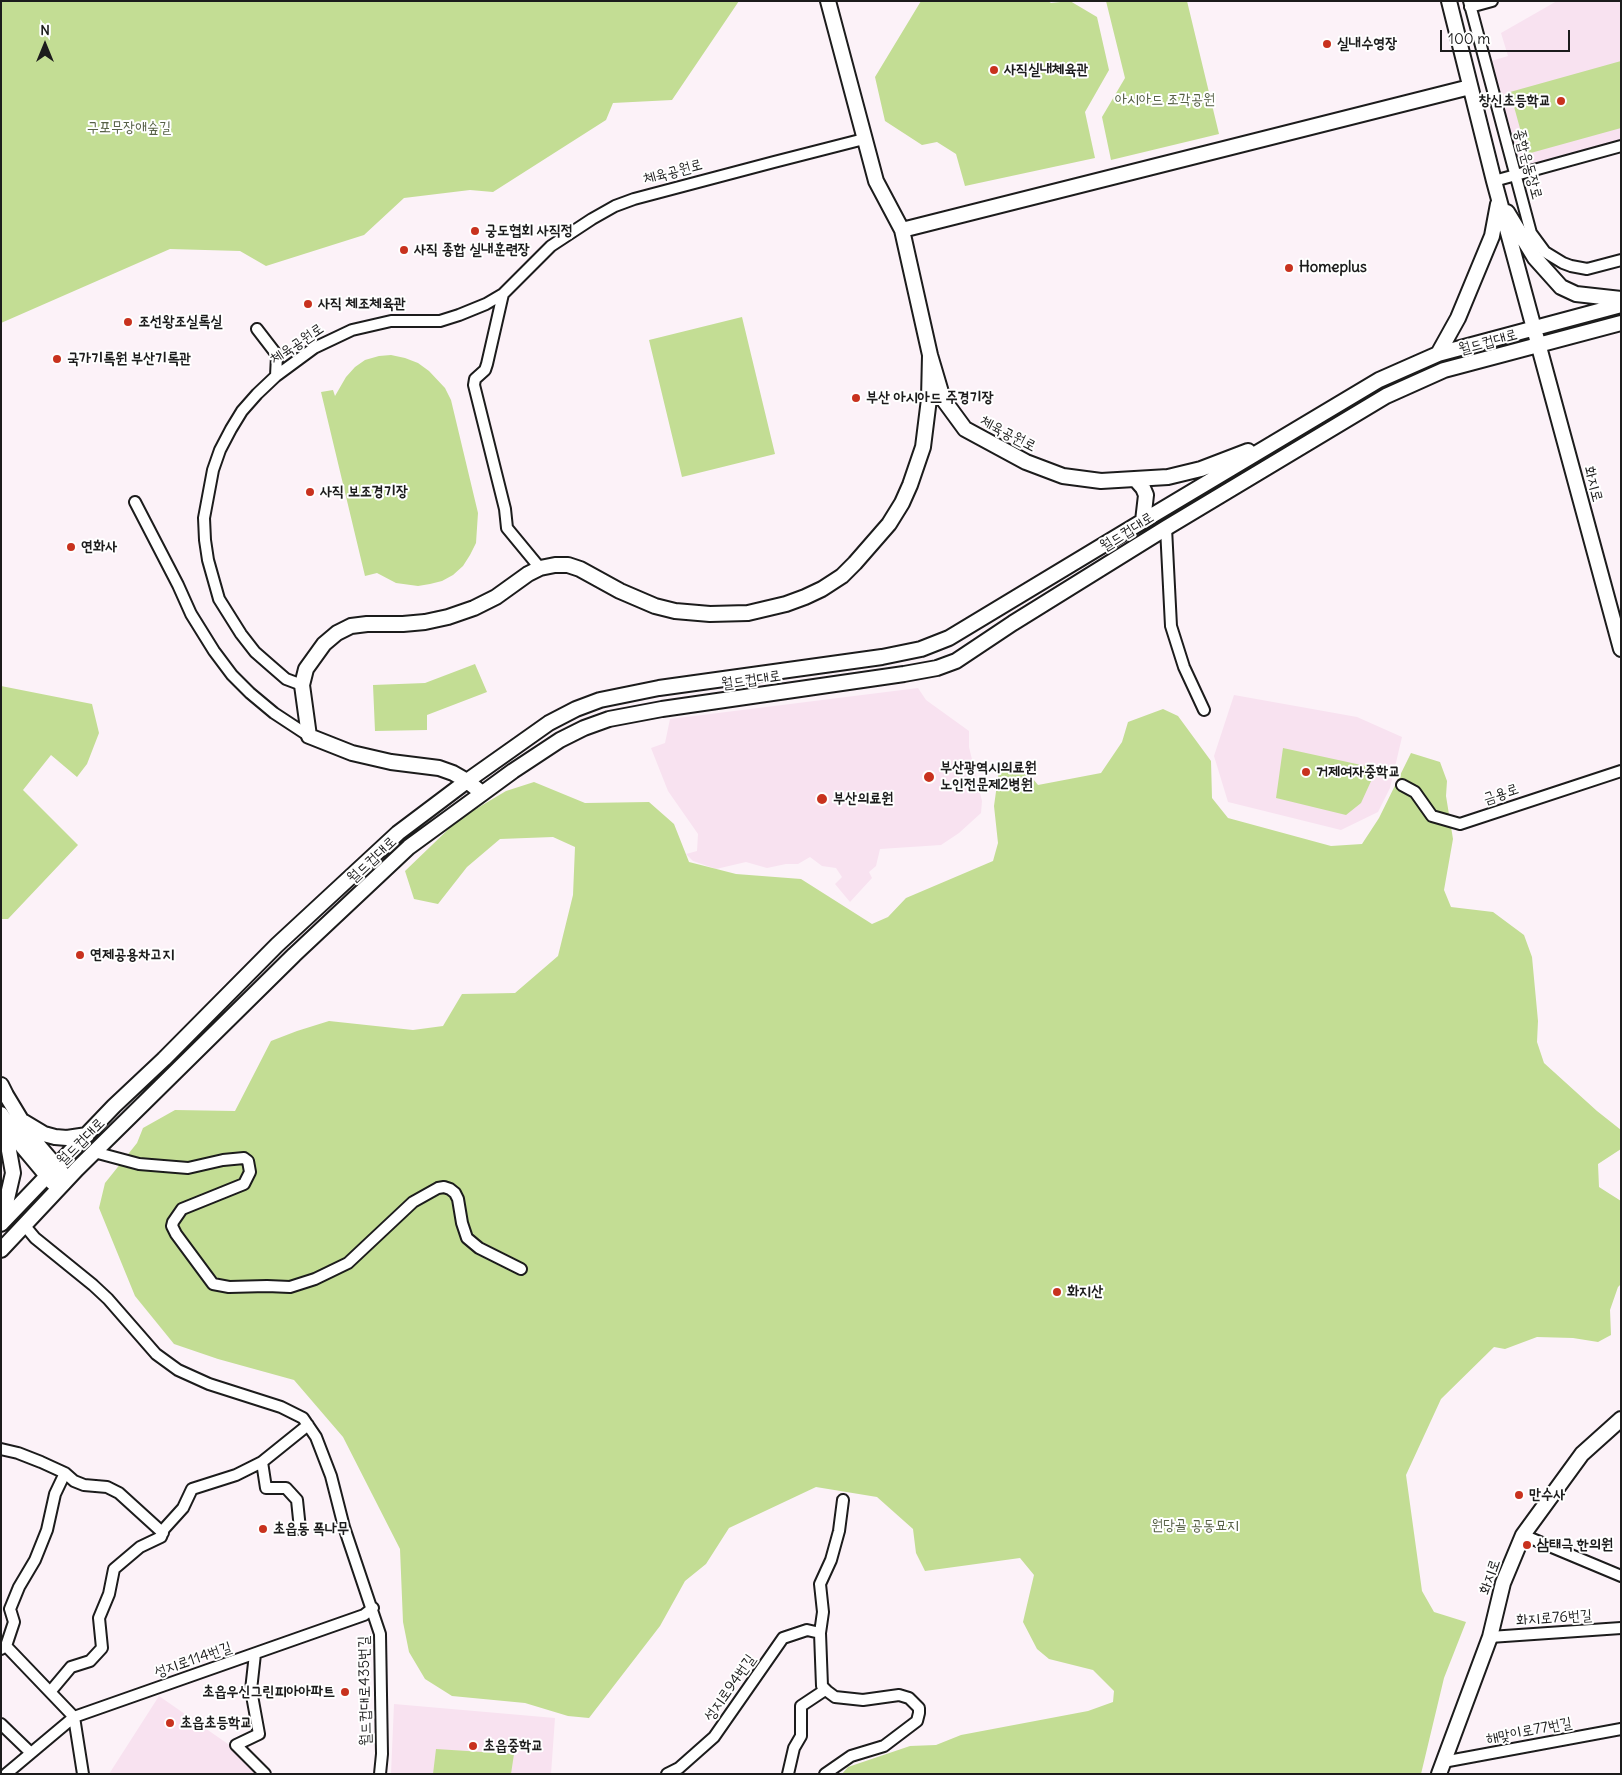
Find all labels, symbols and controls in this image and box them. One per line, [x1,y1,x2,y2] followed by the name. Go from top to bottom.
[20,20,70,70] north arrow
[1442,20,1572,52] scale bar
[40,21,50,39] text: N
[1448,29,1490,48] text: 100 m
[1337,35,1397,53] place label: 실내수영장
[1321,38,1333,50] marker: 실내수영장
[1004,61,1088,79] place label: 사직실내체육관
[988,64,1000,76] marker: 사직실내체육관
[1115,91,1215,109] park label: 아시아드 조각공원
[1479,92,1551,110] place label: 창신초등학교
[1555,95,1567,107] marker: 창신초등학교
[87,119,171,137] park label: 구포무장애숲길
[1510,127,1546,201] street label: 종합운동장로
[642,155,704,189] street label: 체육공원로
[485,222,573,240] place label: 궁도협회 사직정
[469,225,481,237] marker: 궁도협회 사직정
[414,241,530,259] place label: 사직 종합 실내훈련장
[398,244,410,256] marker: 사직 종합 실내훈련장
[1299,259,1367,277] place label: Homeplus
[1283,262,1295,274] marker: Homeplus
[318,295,406,313] place label: 사직 체조체육관
[302,298,314,310] marker: 사직 체조체육관
[138,313,222,331] place label: 조선왕조실록실
[122,316,134,328] marker: 조선왕조실록실
[267,320,327,368] street label: 체육공원로
[1457,325,1519,359] street label: 월드컵대로
[67,350,191,368] place label: 국가기록원 부산기록관
[51,353,63,365] marker: 국가기록원 부산기록관
[866,389,994,407] place label: 부산 아시아드 주경기장
[850,392,862,404] marker: 부산 아시아드 주경기장
[977,412,1039,456] street label: 체육공원로
[1580,464,1606,504] street label: 화지로
[320,483,408,501] place label: 사직 보조경기장
[304,486,316,498] marker: 사직 보조경기장
[1097,508,1157,556] street label: 월드컵대로
[81,538,117,556] place label: 연화사
[65,541,77,553] marker: 연화사
[720,667,782,693] street label: 월드컵대로
[940,759,1037,794] place label: 부산광역시의료원 노인전문제2병원
[1316,763,1400,781] place label: 거제여자중학교
[1300,766,1312,778] marker: 거제여자중학교
[922,770,936,784] marker: 부산광역시의료원 노인전문제2병원
[1481,780,1521,808] street label: 금용로
[833,790,893,808] place label: 부산의료원
[815,792,829,806] marker: 부산의료원
[344,833,400,887] street label: 월드컵대로
[90,946,174,964] place label: 연제공용차고지
[74,949,86,961] marker: 연제공용차고지
[53,1114,109,1170] street label: 월드컵대로
[1067,1283,1103,1301] place label: 화지산
[1051,1286,1063,1298] marker: 화지산
[1529,1486,1565,1504] place label: 만수사
[1513,1489,1525,1501] marker: 만수사
[1151,1517,1239,1535] park label: 원당골 공동묘지
[273,1520,349,1538] place label: 초읍동 폭나무
[257,1523,269,1535] marker: 초읍동 폭나무
[1537,1536,1613,1554] place label: 삼태극 한의원
[1521,1539,1533,1551] marker: 삼태극 한의원
[1476,1557,1504,1597] street label: 화지로
[1515,1606,1593,1630] street label: 화지로76번길
[355,1636,375,1746] street label: 월드컵대로435번길
[152,1638,234,1682] street label: 성지로114번길
[700,1651,760,1725] street label: 성지로94번길
[202,1683,335,1701] place label: 초읍우신그린피아아파트
[339,1686,351,1698] marker: 초읍우신그린피아아파트
[180,1714,252,1732] place label: 초읍초등학교
[1485,1714,1573,1748] street label: 해맞이로77번길
[164,1717,176,1729] marker: 초읍초등학교
[483,1737,543,1755] place label: 초읍중학교
[467,1740,479,1752] marker: 초읍중학교

